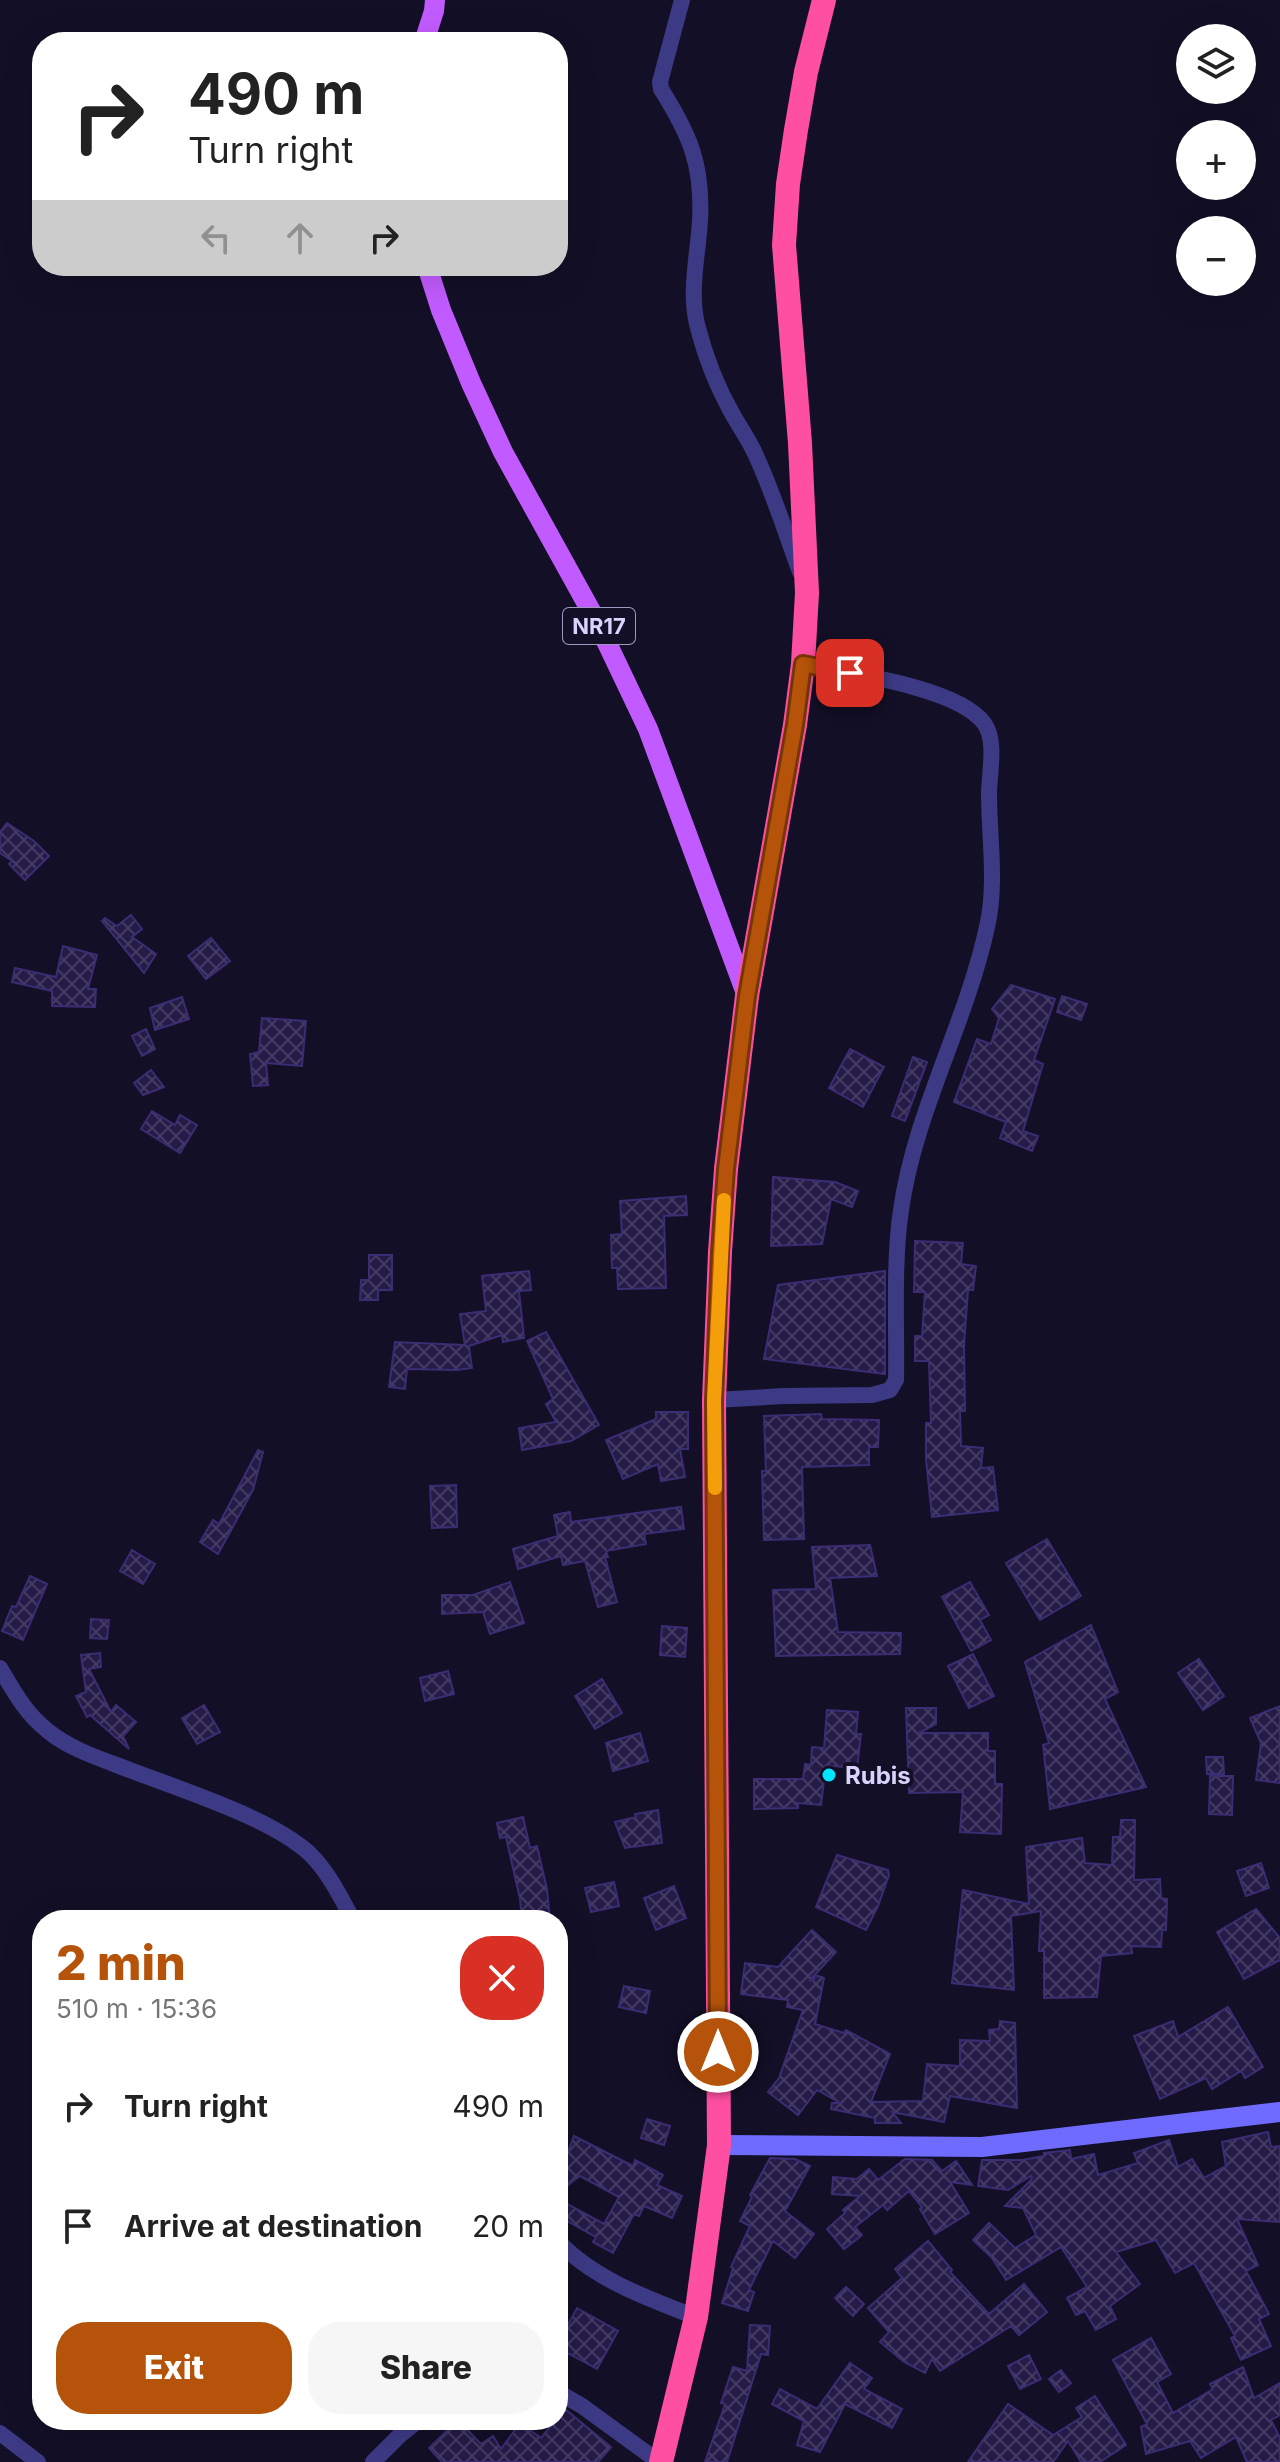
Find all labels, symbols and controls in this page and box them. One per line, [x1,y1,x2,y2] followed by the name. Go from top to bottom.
[1176,24,1256,296] map controls
[1176,24,1256,104] button: layers
[188,60,364,128] text: 490 m
[56,64,160,168] icon: right
[1176,120,1256,200] button: +
[188,128,353,172] text: Turn right
[194,216,238,260] icon: left
[278,216,322,260] icon: ahead
[362,216,406,260] icon: right
[1176,216,1256,296] button: −
[563,608,635,644] road number: NR17
[816,639,884,707] pin
[828,651,872,695] icon: arrive
[845,1761,911,1790] place label: Rubis
[820,1766,838,1784] marker: Rubis
[56,1933,186,1992] text: 2 min
[460,1936,544,2020] button: close
[56,1993,217,2024] text: 510 m · 15:36
[676,2010,760,2094] position arrow
[56,2084,100,2128] icon: right
[124,2088,268,2124] text: Turn right
[452,2088,544,2124] text: 490 m
[56,2204,100,2248] icon: arrive
[124,2208,422,2244] text: Arrive at destination
[472,2208,544,2244] text: 20 m
[56,2322,292,2414] button: Exit
[308,2322,544,2414] button: Share

